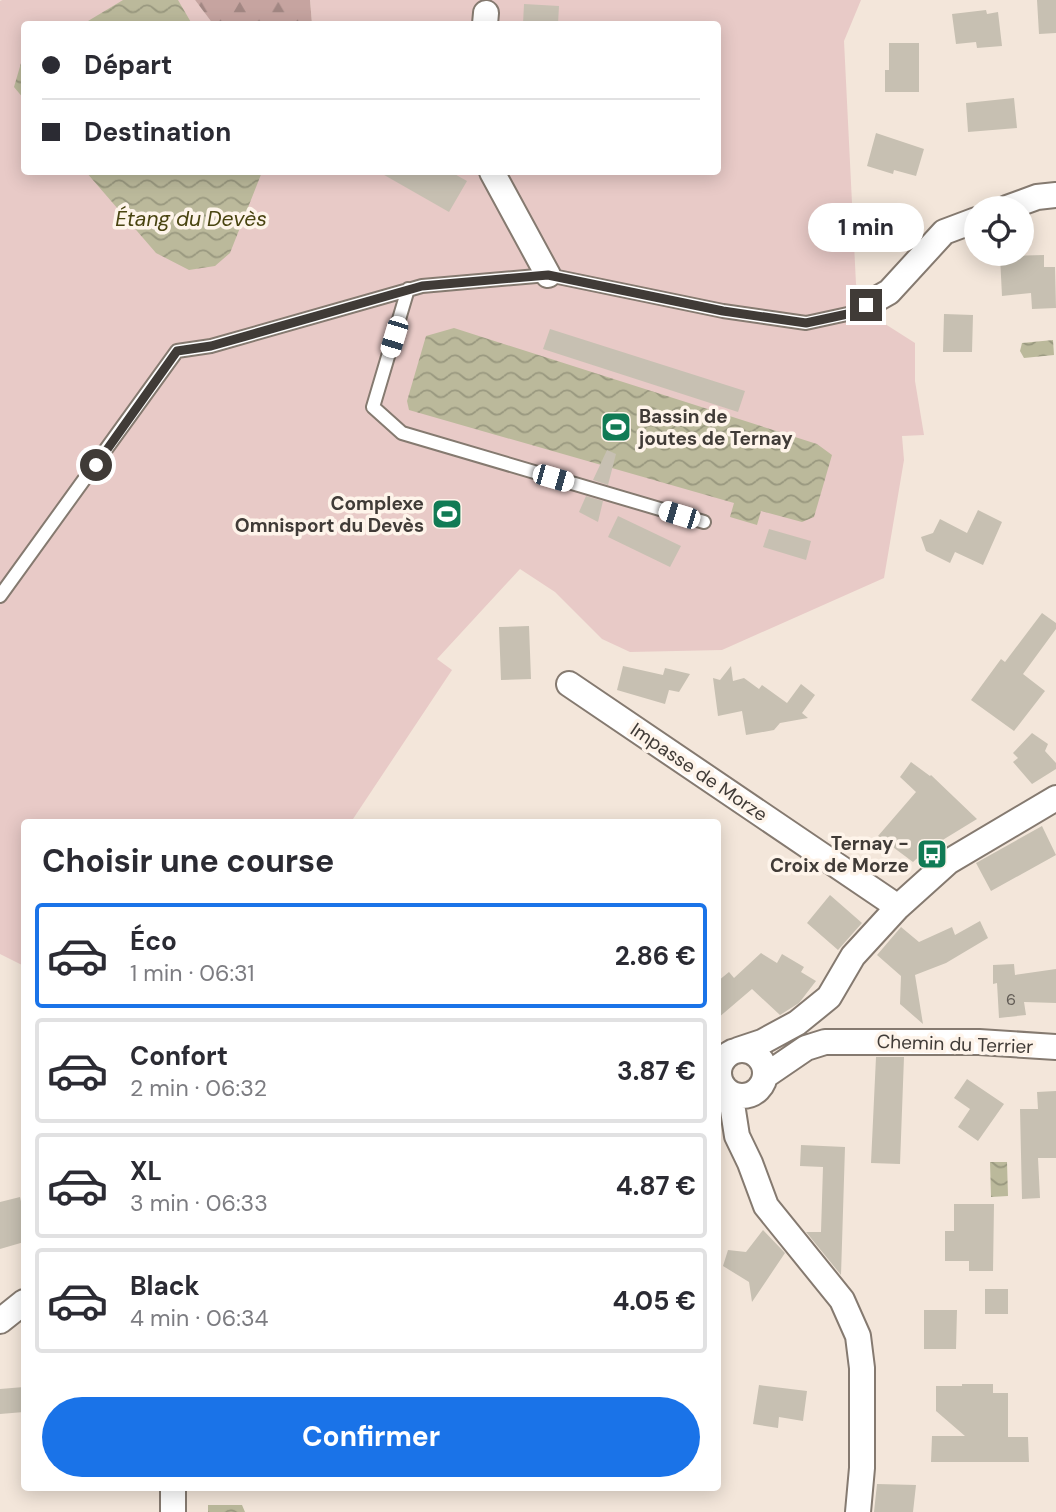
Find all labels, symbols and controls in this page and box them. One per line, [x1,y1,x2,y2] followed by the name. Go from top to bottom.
[84,48,172,82] text: Départ
[84,115,231,149] text: Destination
[964,196,1034,266] map controls
[964,196,1034,266] button: locate
[808,204,924,252] callout: 1 min
[115,205,267,233] water label: Étang du Devès
[838,212,894,242] text: 1 min
[850,289,882,321] route end
[378,314,411,360] car
[638,404,793,451] place label: Bassin de joutes de Ternay
[599,410,633,444] sports icon: Bassin de joutes de Ternay
[80,449,112,481] route start
[530,462,577,494] car
[235,491,424,538] place label: Complexe Omnisport du Devès
[430,497,464,531] sports icon: Complexe Omnisport du Devès
[656,499,703,531] car
[626,717,772,827] street label: Impasse de Morze
[770,831,909,878] place label: Ternay - Croix de Morze
[915,837,949,871] bus stop icon: Ternay - Croix de Morze
[42,840,334,882] text: Choisir une course
[46,924,109,987] icon: car
[130,924,177,958] text: Éco
[615,939,696,973] text: 2.86 €
[130,958,255,988] text: 1 min · 06:31
[1006,989,1016,1010] house number: 6
[876,1029,1034,1059] street label: Chemin du Terrier
[46,1039,109,1102] icon: car
[130,1039,228,1073] text: Confort
[617,1054,696,1088] text: 3.87 €
[130,1073,267,1103] text: 2 min · 06:32
[46,1154,109,1217] icon: car
[130,1154,162,1188] text: XL
[616,1169,696,1203] text: 4.87 €
[130,1188,268,1218] text: 3 min · 06:33
[46,1269,109,1332] icon: car
[130,1269,200,1303] text: Black
[612,1284,696,1318] text: 4.05 €
[130,1303,268,1333] text: 4 min · 06:34
[42,1397,700,1477] button: Confirmer

